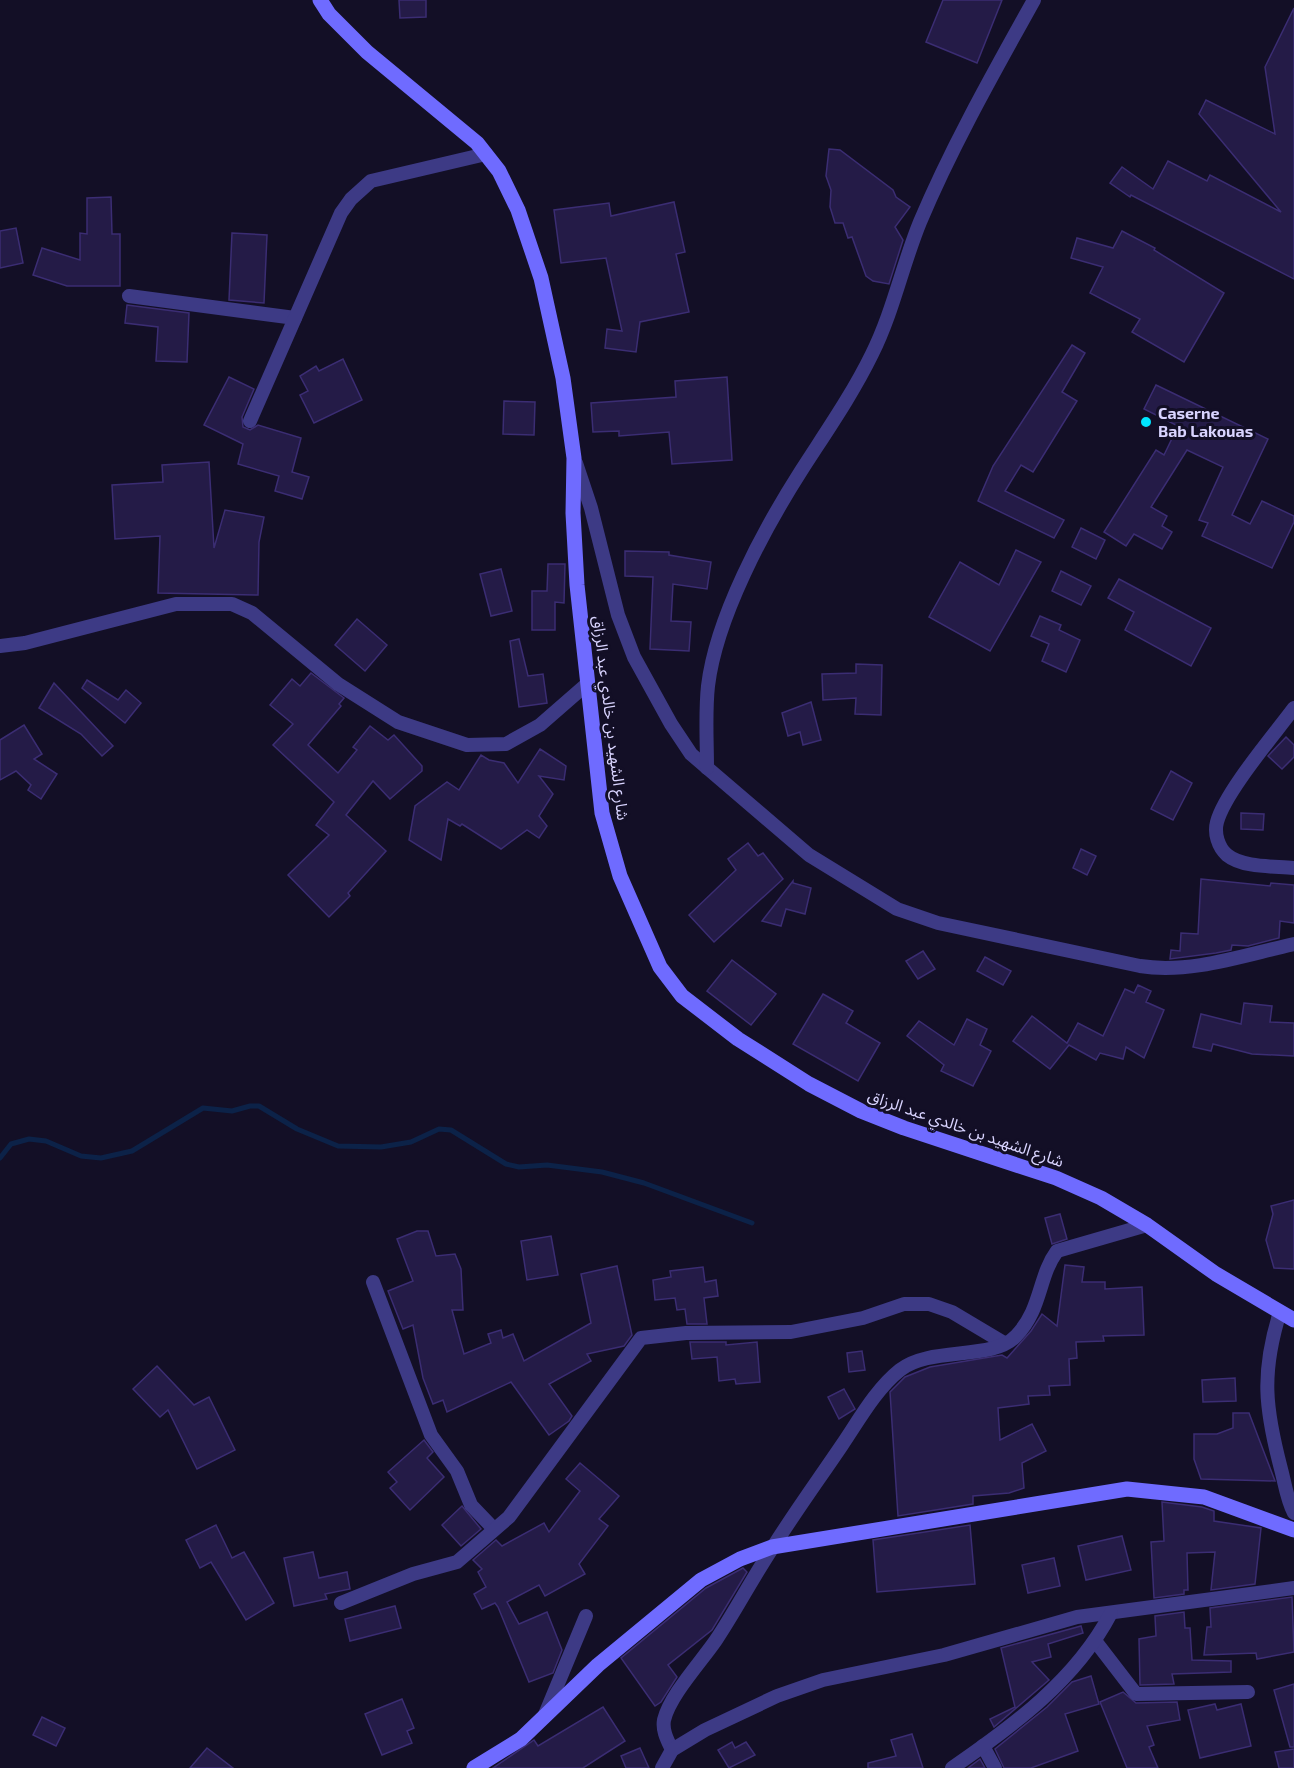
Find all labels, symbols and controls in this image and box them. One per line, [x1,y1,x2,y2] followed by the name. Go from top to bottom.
[1158,403,1253,440] place label: Caserne Bab Lakouas
[1139,415,1153,429] marker: Caserne Bab Lakouas
[586,614,633,822] street label: شارع الشهيد بن خالدي عبد الرزاق
[864,1085,1067,1174] street label: شارع الشهيد بن خالدي عبد الرزاق

